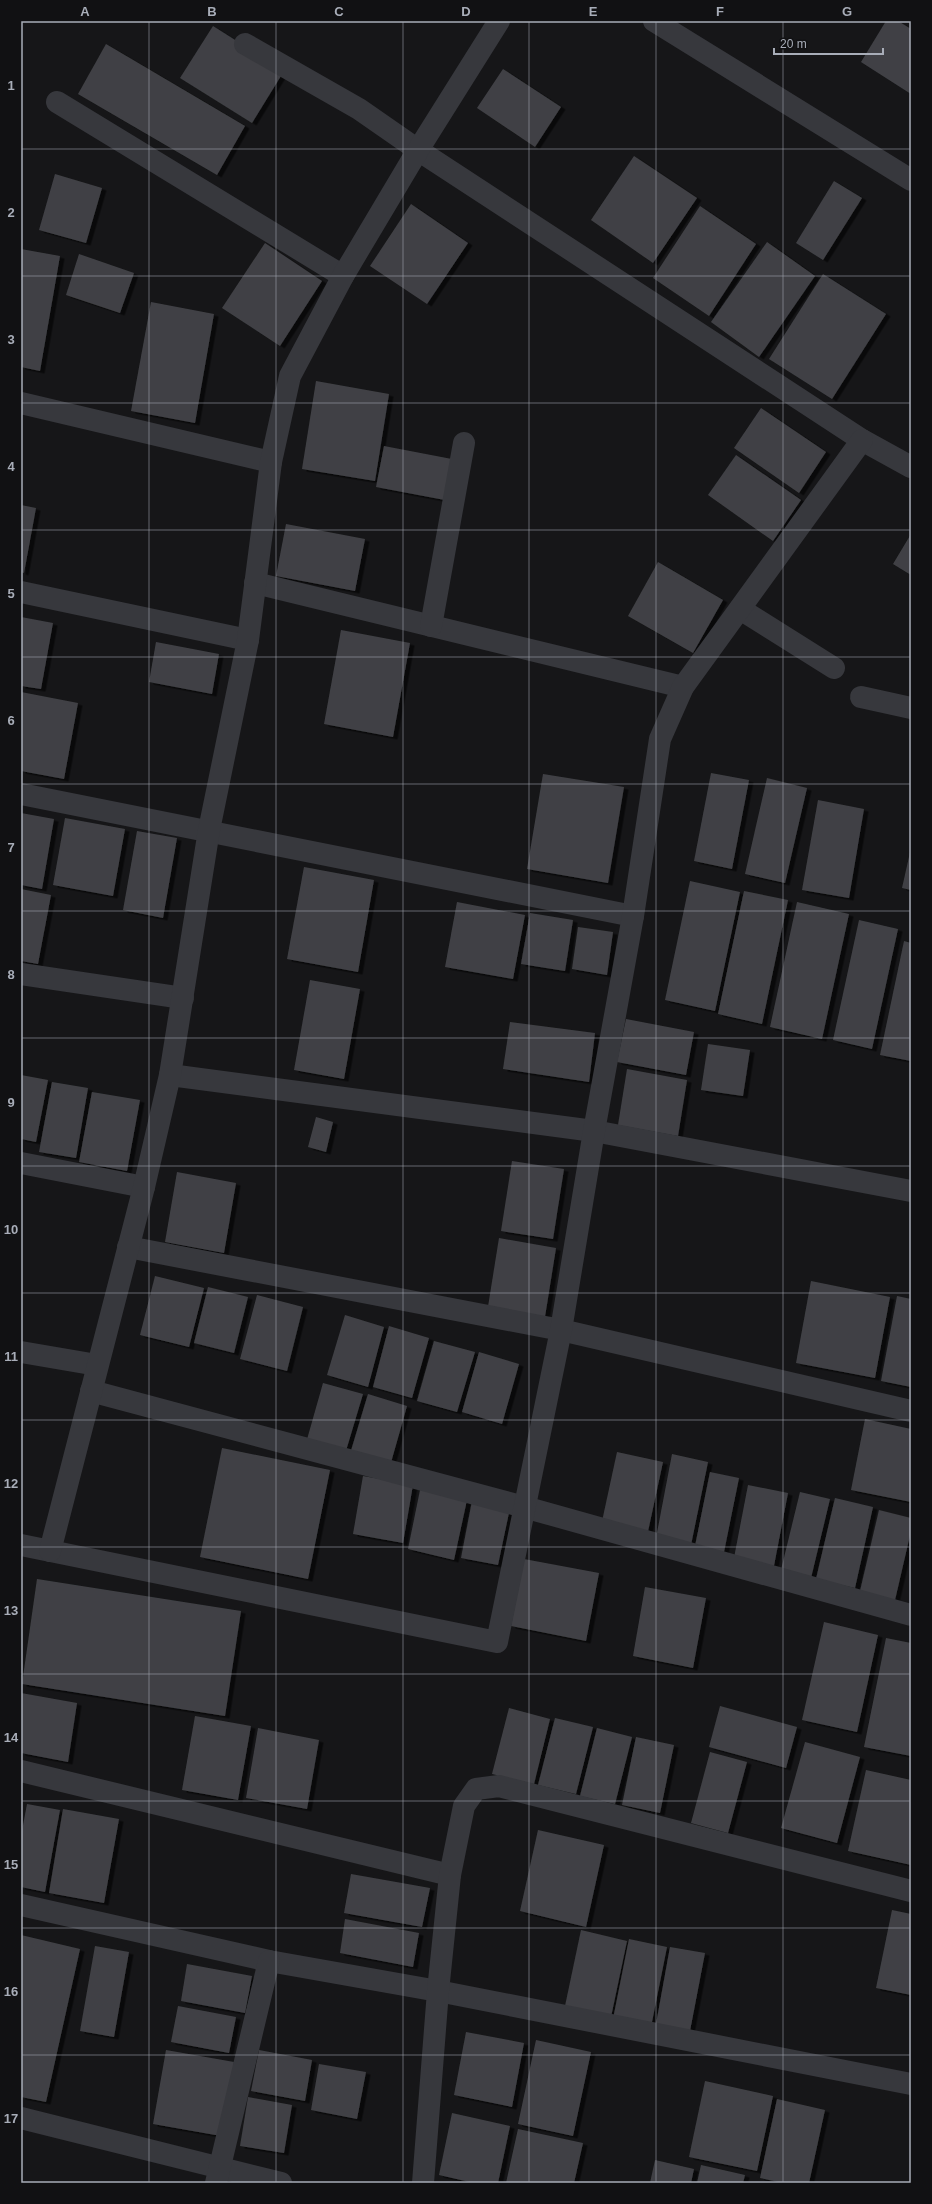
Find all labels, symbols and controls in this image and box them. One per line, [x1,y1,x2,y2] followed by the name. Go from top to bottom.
[80,4,90,19] text: A
[207,4,217,19] text: B
[334,4,344,19] text: C
[461,4,471,19] text: D
[589,4,598,19] text: E
[716,4,724,19] text: F
[842,4,852,19] text: G
[774,30,883,56] scale bar
[780,37,807,51] text: 20 m
[7,78,15,93] text: 1
[7,205,15,220] text: 2
[7,332,15,347] text: 3
[7,459,15,474] text: 4
[7,586,15,601] text: 5
[7,713,15,728] text: 6
[7,840,15,855] text: 7
[7,967,15,982] text: 8
[7,1095,15,1110] text: 9
[4,1222,18,1237] text: 10
[4,1349,18,1364] text: 11
[4,1476,18,1491] text: 12
[4,1603,18,1618] text: 13
[4,1730,19,1745] text: 14
[4,1857,18,1872] text: 15
[4,1984,18,1999] text: 16
[4,2111,18,2126] text: 17

